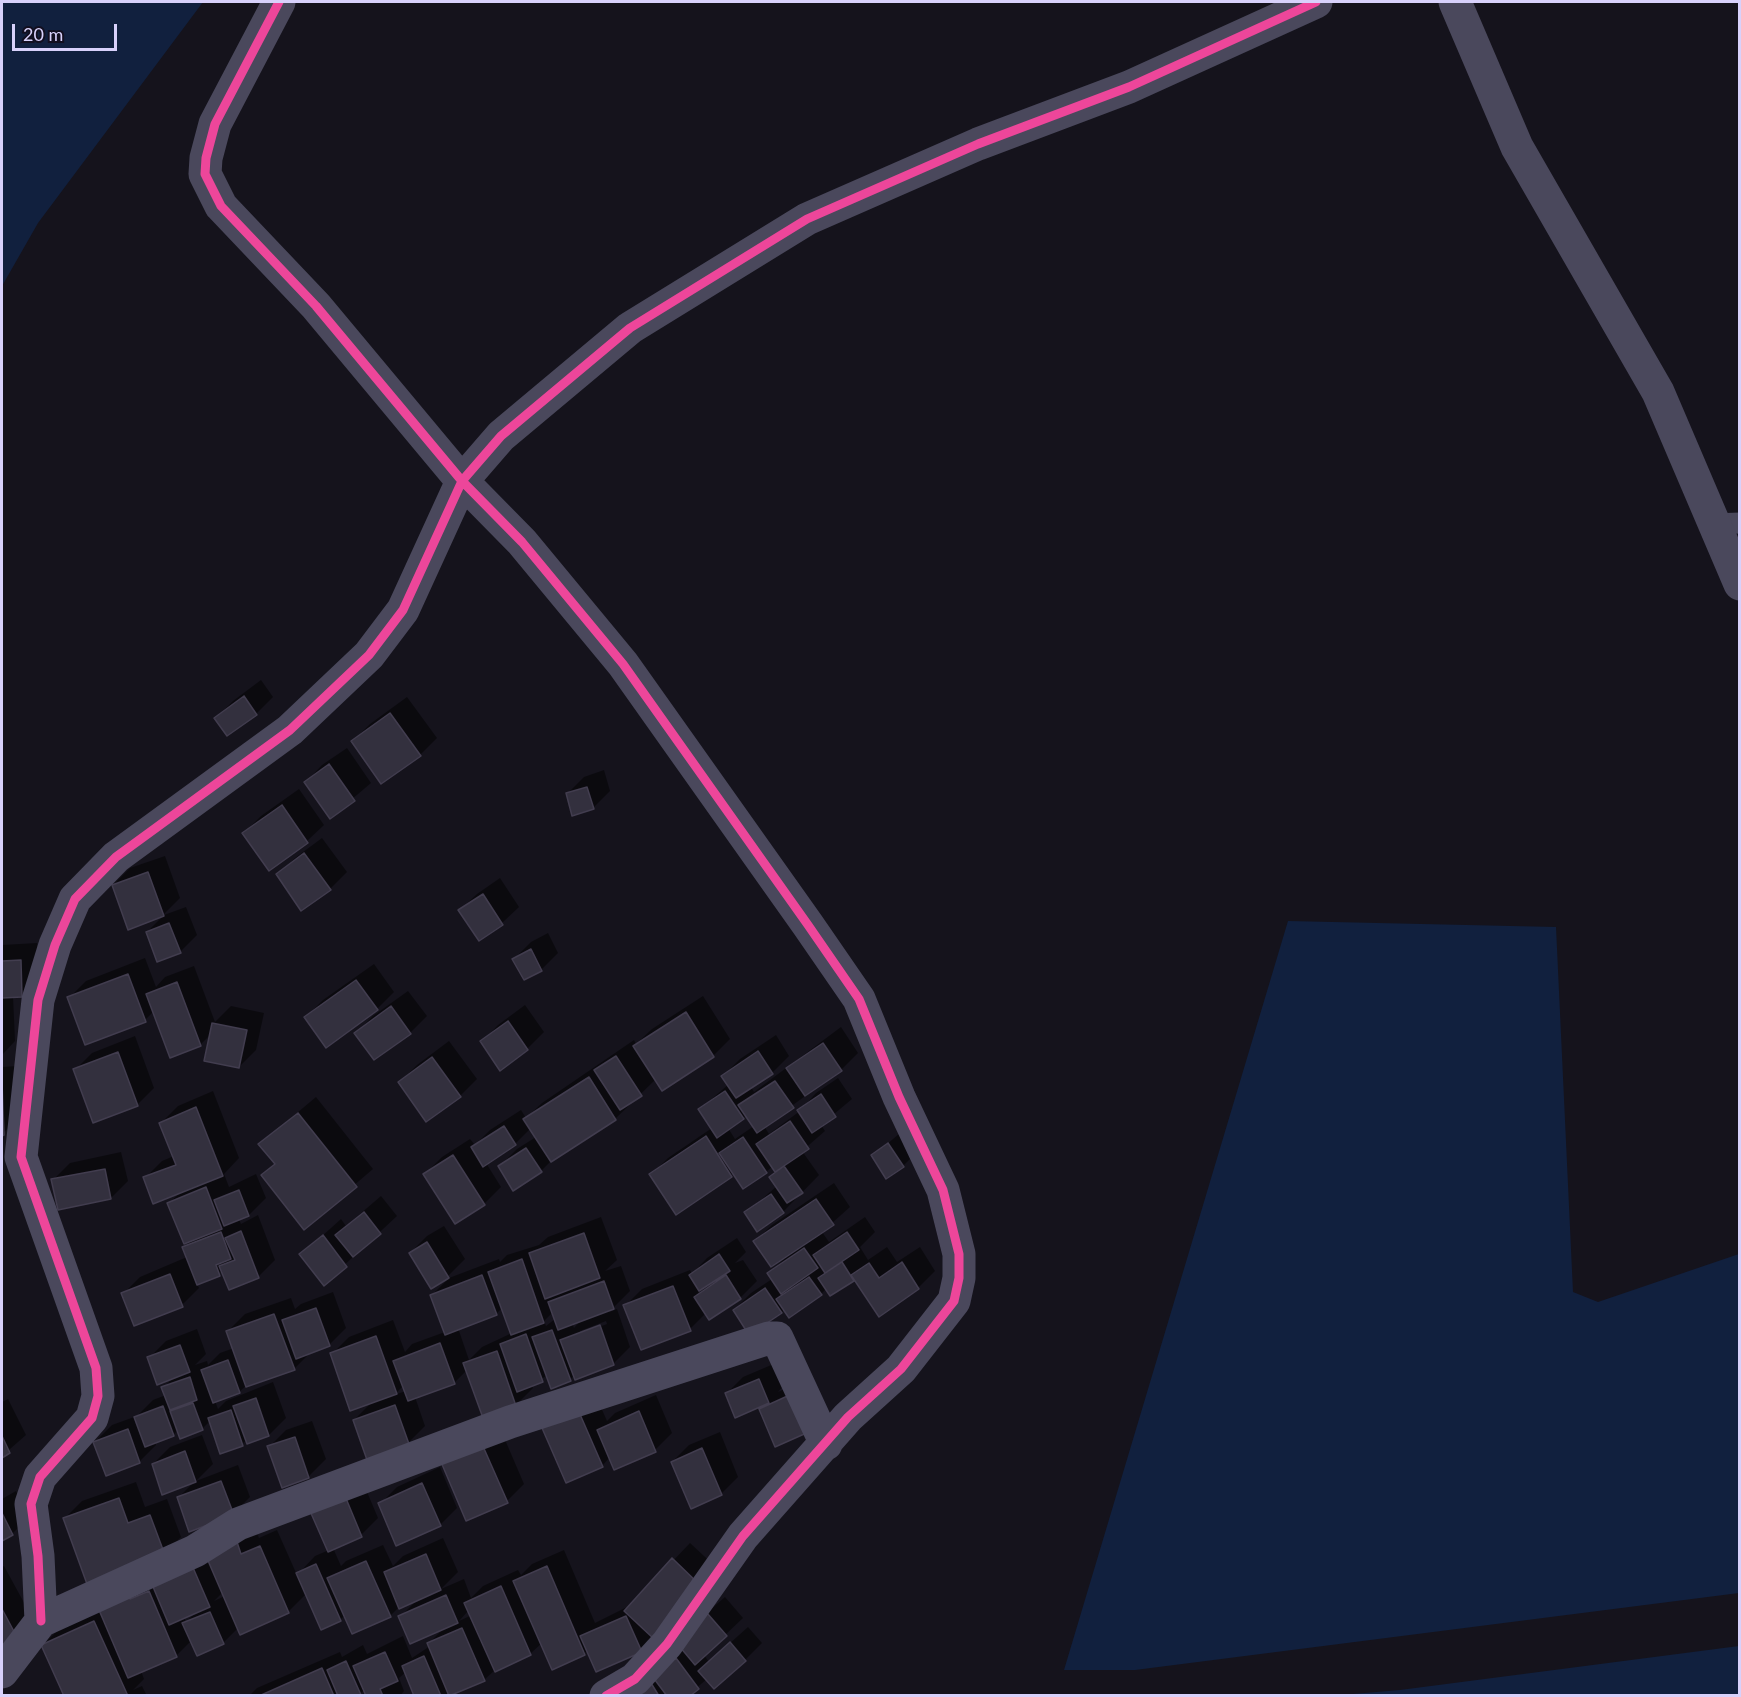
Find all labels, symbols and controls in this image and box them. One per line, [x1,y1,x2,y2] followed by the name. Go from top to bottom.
[15,12,120,50] scale bar
[23,23,63,45] text: 20 m

